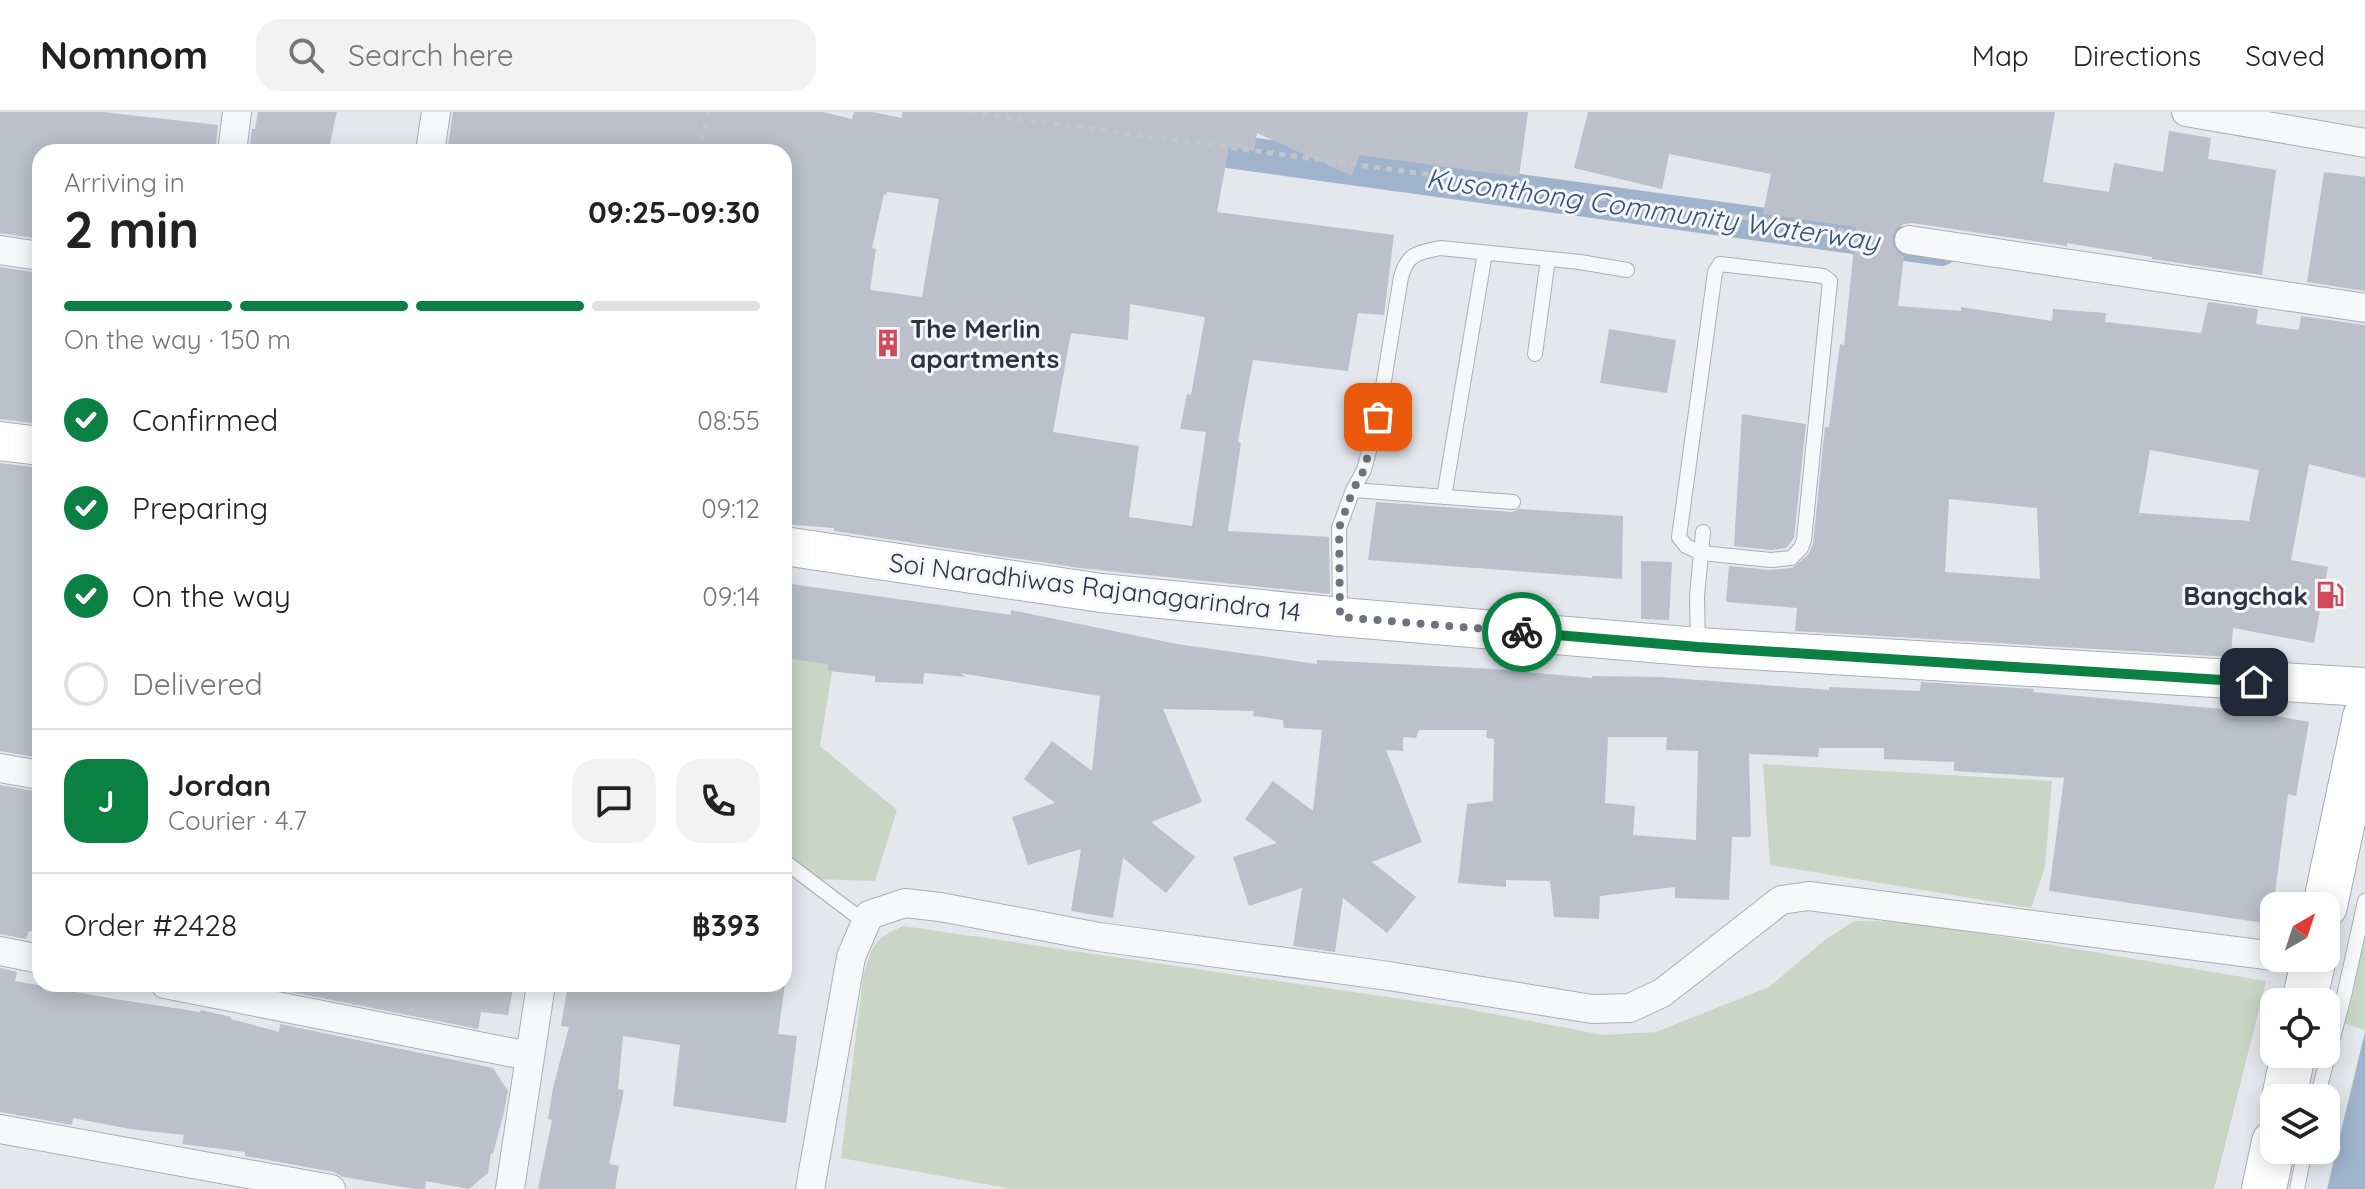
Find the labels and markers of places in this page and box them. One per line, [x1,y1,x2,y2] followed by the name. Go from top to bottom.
[910,312,1059,375] place label: The Merlin apartments
[873,328,903,358] building icon: The Merlin apartments
[1344,383,1412,451] pin
[2183,579,2308,612] place label: Bangchak
[2315,580,2345,610] fuel station icon: Bangchak
[2220,648,2288,716] pin

